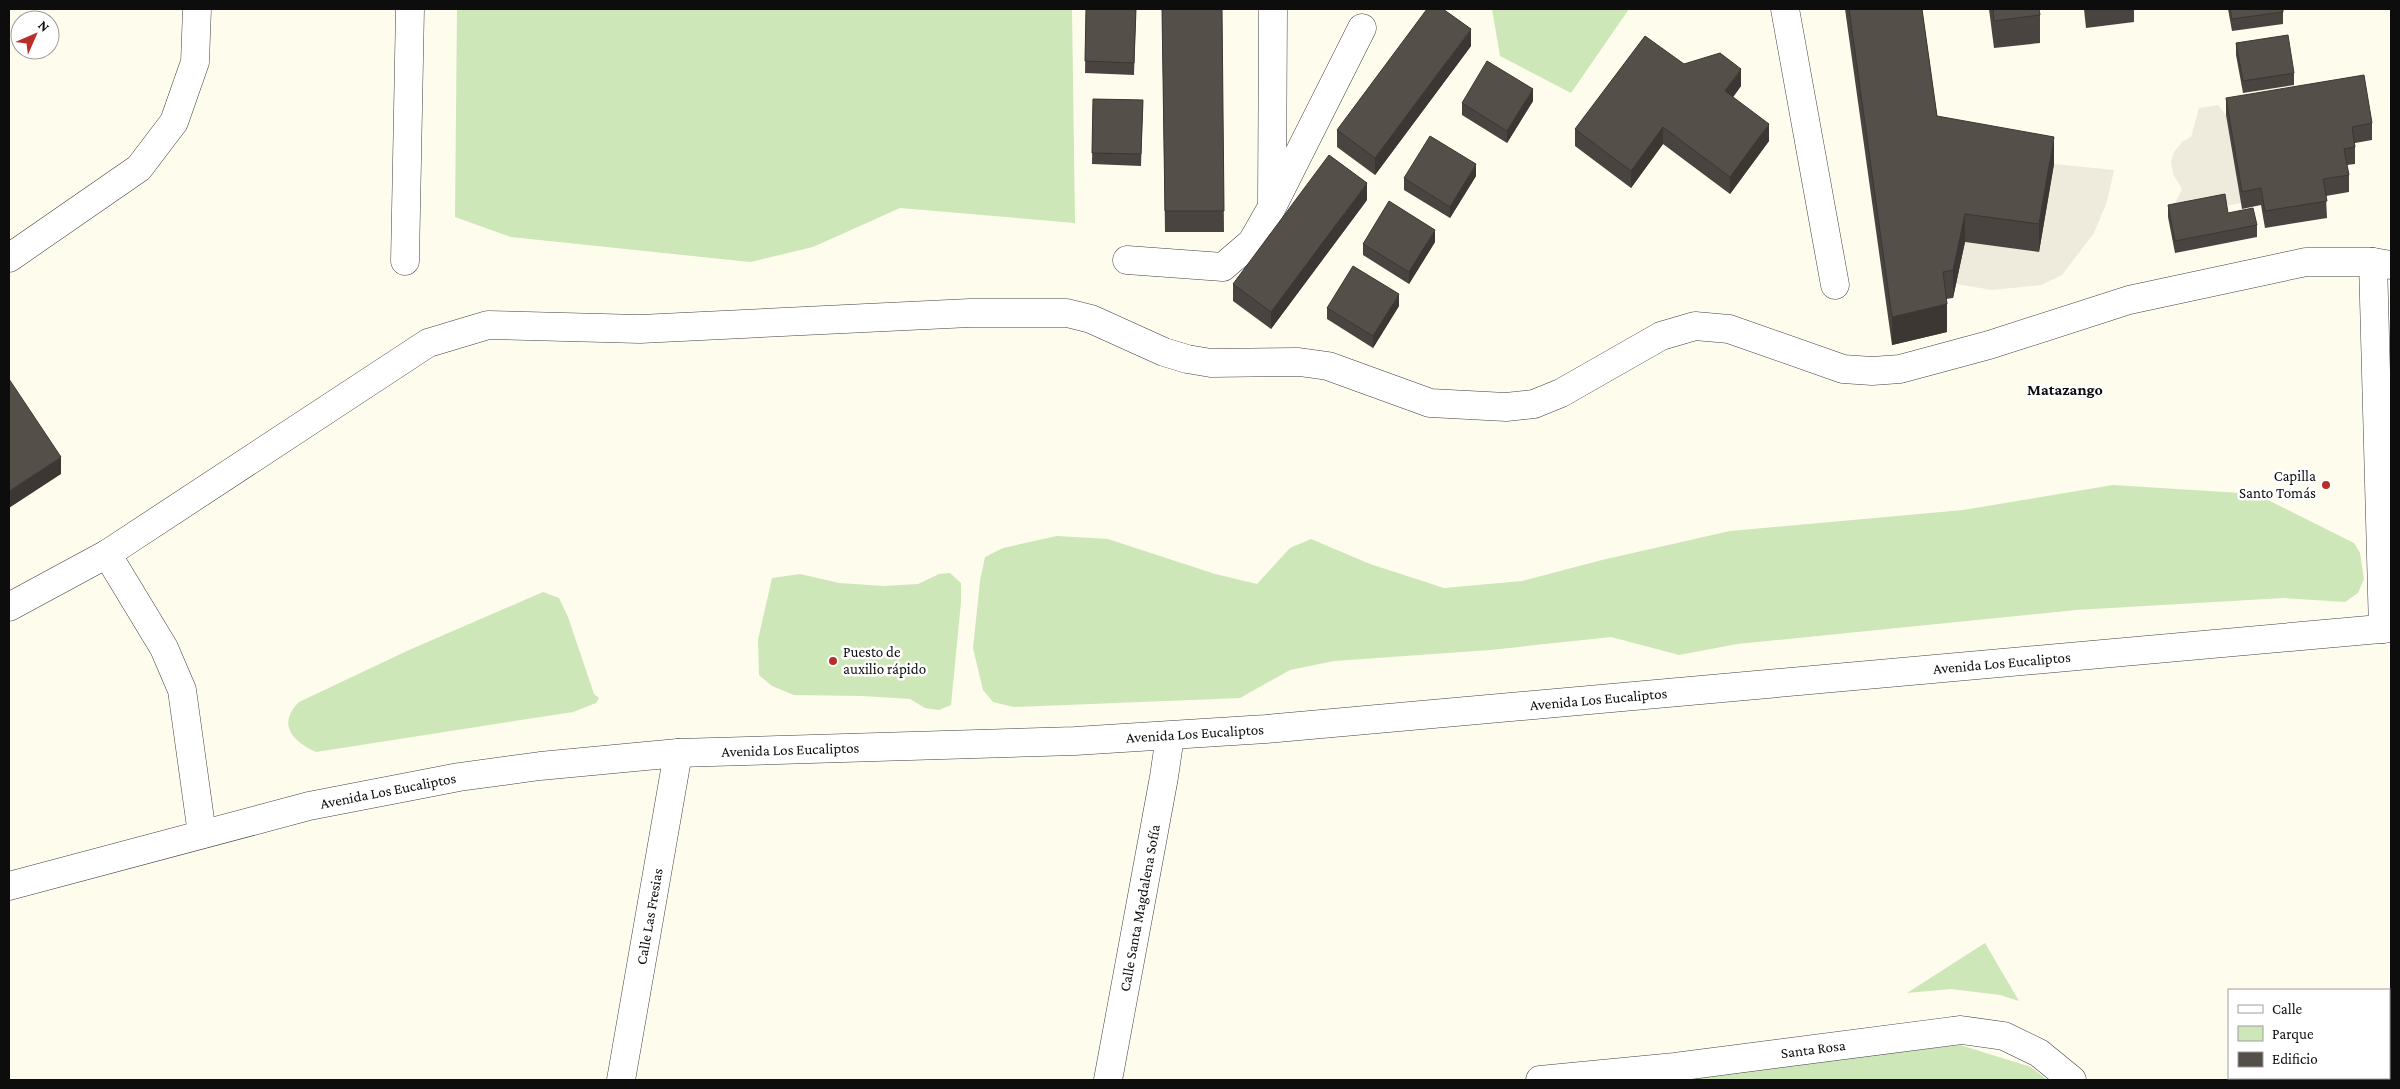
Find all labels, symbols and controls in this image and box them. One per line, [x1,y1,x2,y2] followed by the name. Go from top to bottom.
[10,10,60,60] north arrow
[35,17,54,35] text: N
[2027,381,2103,398] district label: Matazango
[2239,468,2316,501] place label: Capilla Santo Tomás
[2320,479,2332,491] marker: Capilla Santo Tomás
[843,644,926,678] place label: Puesto de auxilio rápido
[1932,649,2071,677] street label: Avenida Los Eucaliptos
[827,655,839,667] marker: Puesto de auxilio rápido
[1529,685,1668,713] street label: Avenida Los Eucaliptos
[1126,721,1264,746] street label: Avenida Los Eucaliptos
[721,740,860,760] street label: Avenida Los Eucaliptos
[319,770,457,812] street label: Avenida Los Eucaliptos
[1117,823,1163,993] street label: Calle Santa Magdalena Sofía
[633,867,666,966] street label: Calle Las Fresias
[2228,989,2390,1079] legend
[2272,1001,2303,1017] text: Calle
[2272,1026,2314,1043] text: Parque
[1780,1037,1847,1061] street label: Santa Rosa
[2272,1051,2318,1067] text: Edificio

